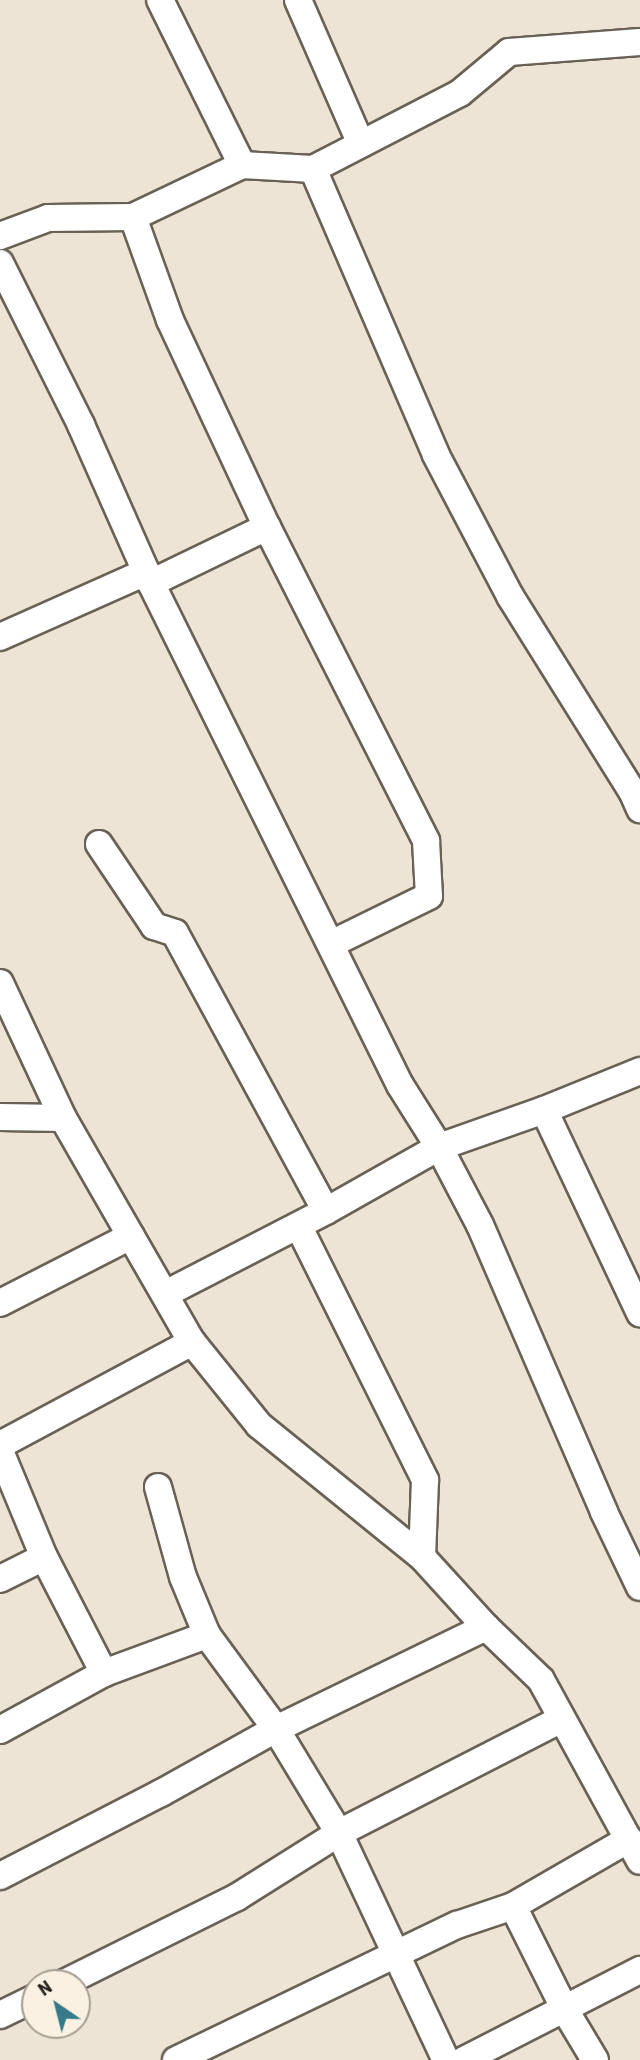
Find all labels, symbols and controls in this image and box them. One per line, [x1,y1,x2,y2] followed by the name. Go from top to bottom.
[21,1969,91,2039] north arrow
[33,1975,56,2001] text: N

